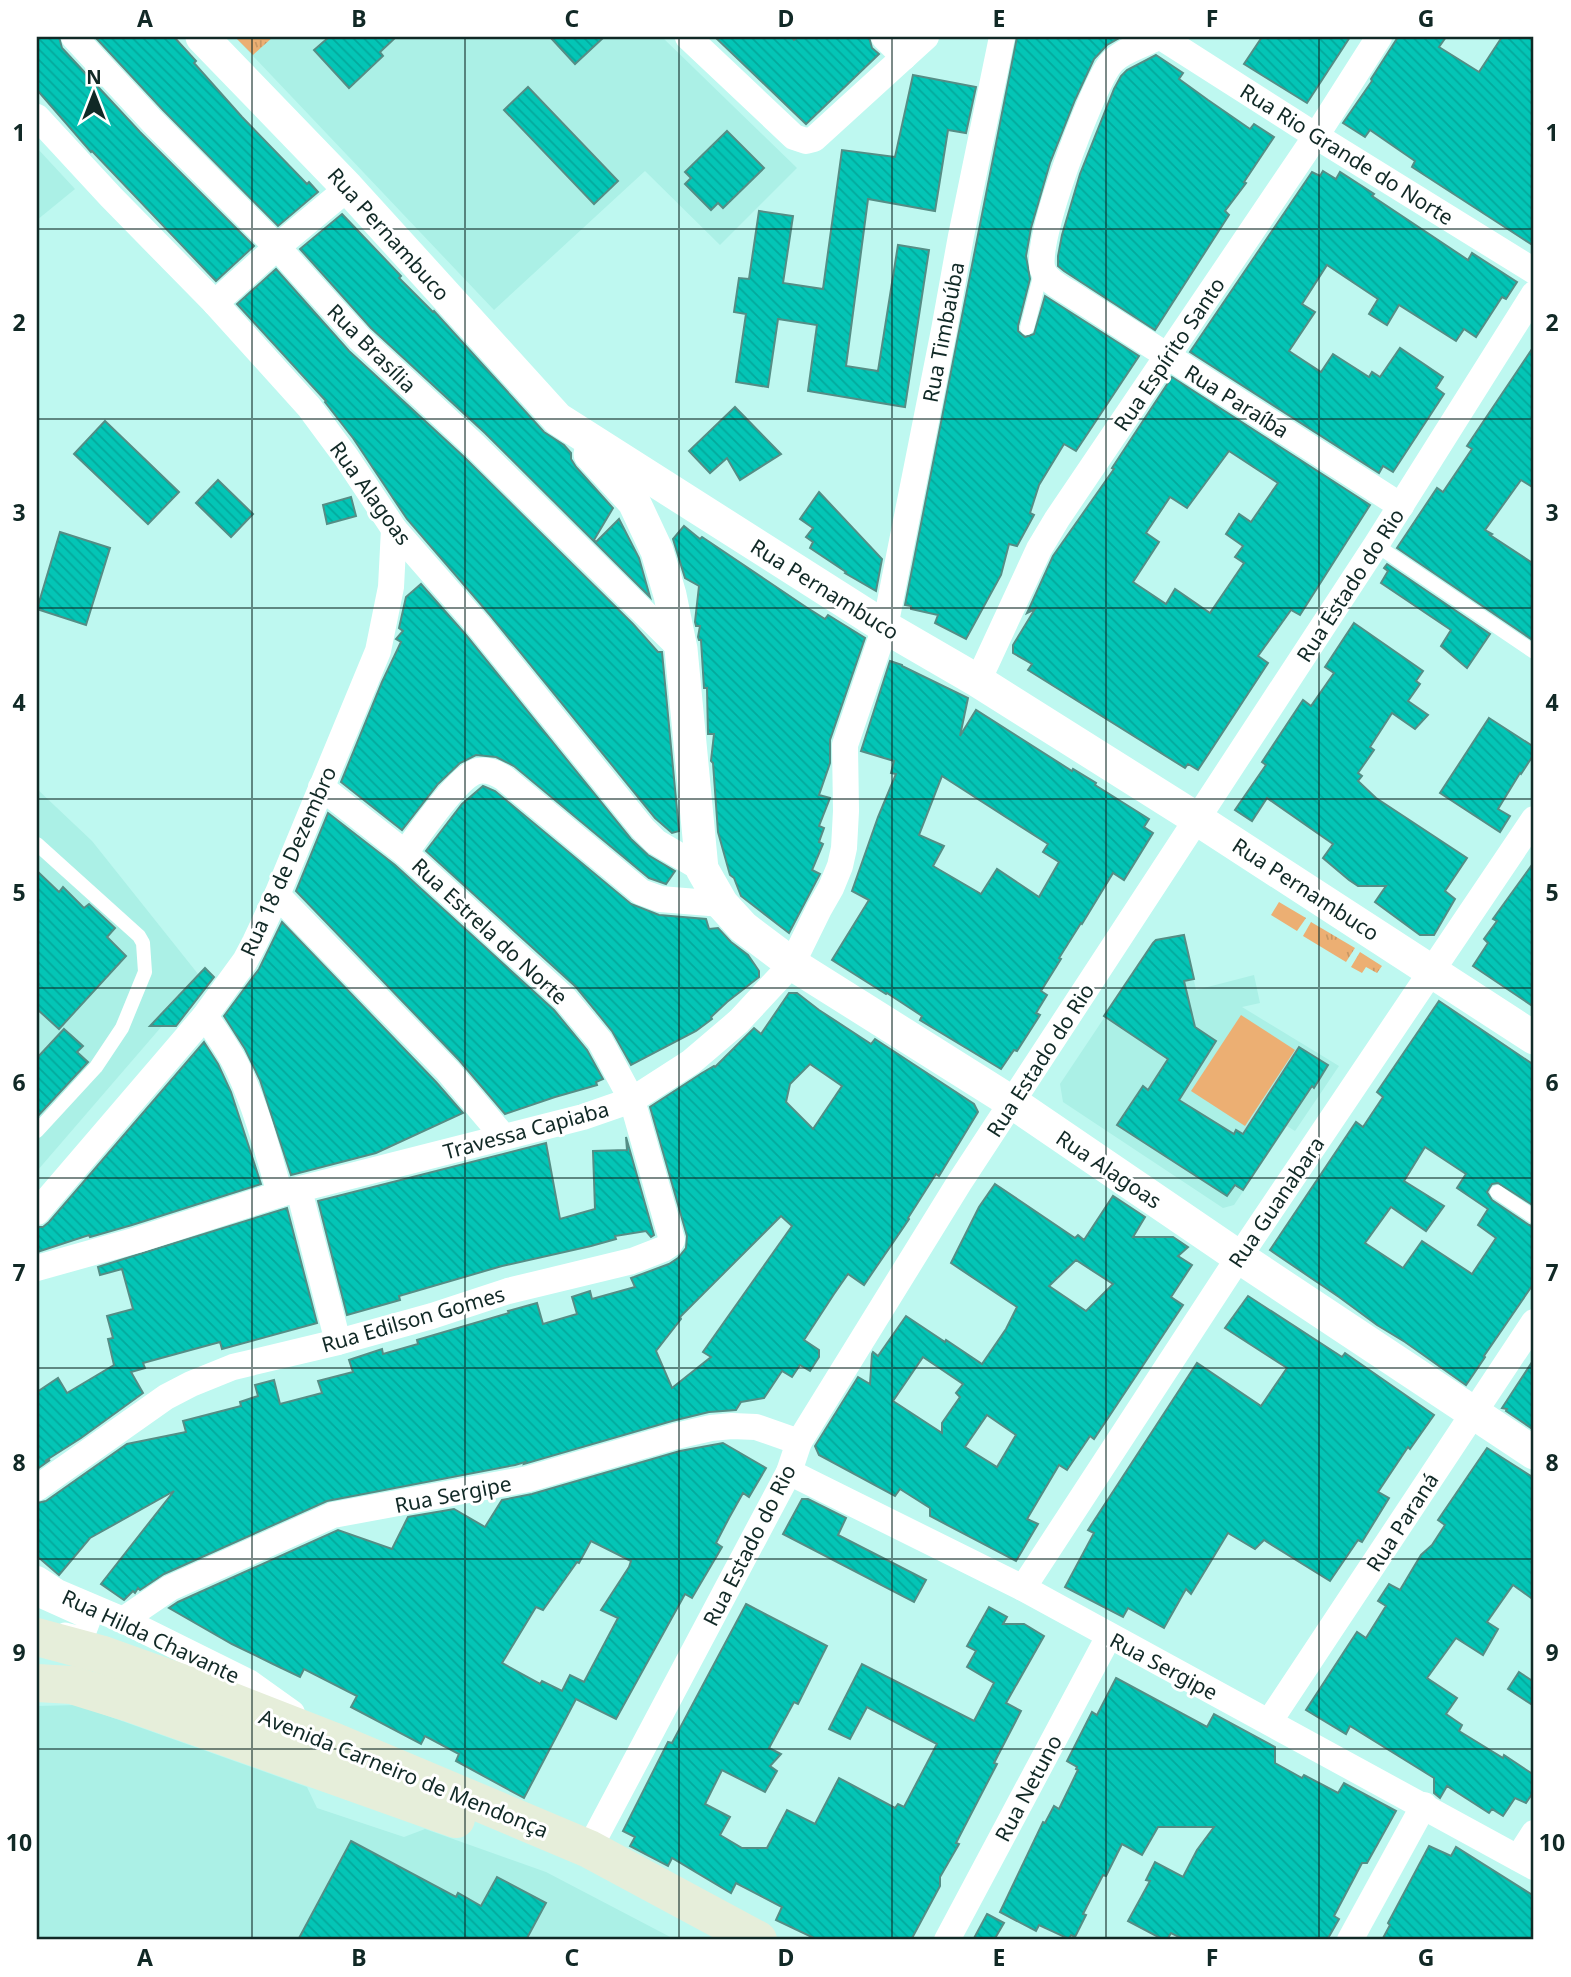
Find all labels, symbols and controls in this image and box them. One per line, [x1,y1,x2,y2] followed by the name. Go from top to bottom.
[137,2,153,34] text: A
[351,2,367,34] text: B
[565,2,580,34] text: C
[778,2,794,34] text: D
[993,2,1005,34] text: E
[1206,2,1218,34] text: F
[1418,2,1434,34] text: G
[60,60,130,130] north arrow
[86,64,102,90] text: N
[1235,77,1459,231] street label: Rua Rio Grande do Norte
[12,116,26,148] text: 1
[1545,116,1559,148] text: 1
[322,162,456,306] street label: Rua Pernambuco
[916,259,970,405] street label: Rua Timbaúba
[1107,272,1231,436] street label: Rua Espírito Santo
[321,297,423,399] street label: Rua Brasília
[12,306,26,338] text: 2
[1545,306,1559,338] text: 2
[1180,358,1294,444] street label: Rua Paraíba
[324,436,418,550] street label: Rua Alagoas
[12,496,26,528] text: 3
[1545,496,1559,528] text: 3
[1290,503,1410,667] street label: Rua Estado do Rio
[746,532,904,646] street label: Rua Pernambuco
[12,686,26,718] text: 4
[1545,686,1559,718] text: 4
[233,762,343,960] street label: Rua 18 de Dezembro
[1227,831,1385,947] street label: Rua Pernambuco
[406,851,574,1011] street label: Rua Estrela do Norte
[12,876,26,908] text: 5
[1545,876,1559,908] text: 5
[980,978,1100,1142] street label: Rua Estado do Rio
[12,1066,26,1098] text: 6
[1545,1066,1559,1098] text: 6
[440,1094,612,1166] street label: Travessa Capiaba
[1051,1123,1167,1215] street label: Rua Alagoas
[1222,1131,1330,1273] street label: Rua Guanabara
[12,1256,26,1288] text: 7
[1545,1256,1559,1288] text: 7
[318,1279,508,1359] street label: Rua Edilson Gomes
[12,1446,26,1478] text: 8
[1545,1446,1559,1478] text: 8
[696,1459,802,1631] street label: Rua Estado do Rio
[1360,1467,1444,1577] street label: Rua Paraná
[392,1469,514,1519] street label: Rua Sergipe
[58,1583,244,1689] street label: Rua Hilda Chavante
[1105,1626,1223,1706] street label: Rua Sergipe
[12,1636,26,1668] text: 9
[1545,1636,1559,1668] text: 9
[255,1702,553,1844] street label: Avenida Carneiro de Mendonça
[988,1730,1068,1846] street label: Rua Netuno
[6,1826,32,1858] text: 10
[1539,1826,1565,1858] text: 10
[137,1941,153,1973] text: A
[351,1941,367,1973] text: B
[565,1941,580,1973] text: C
[778,1941,794,1973] text: D
[993,1941,1005,1973] text: E
[1206,1941,1218,1973] text: F
[1418,1941,1434,1973] text: G

